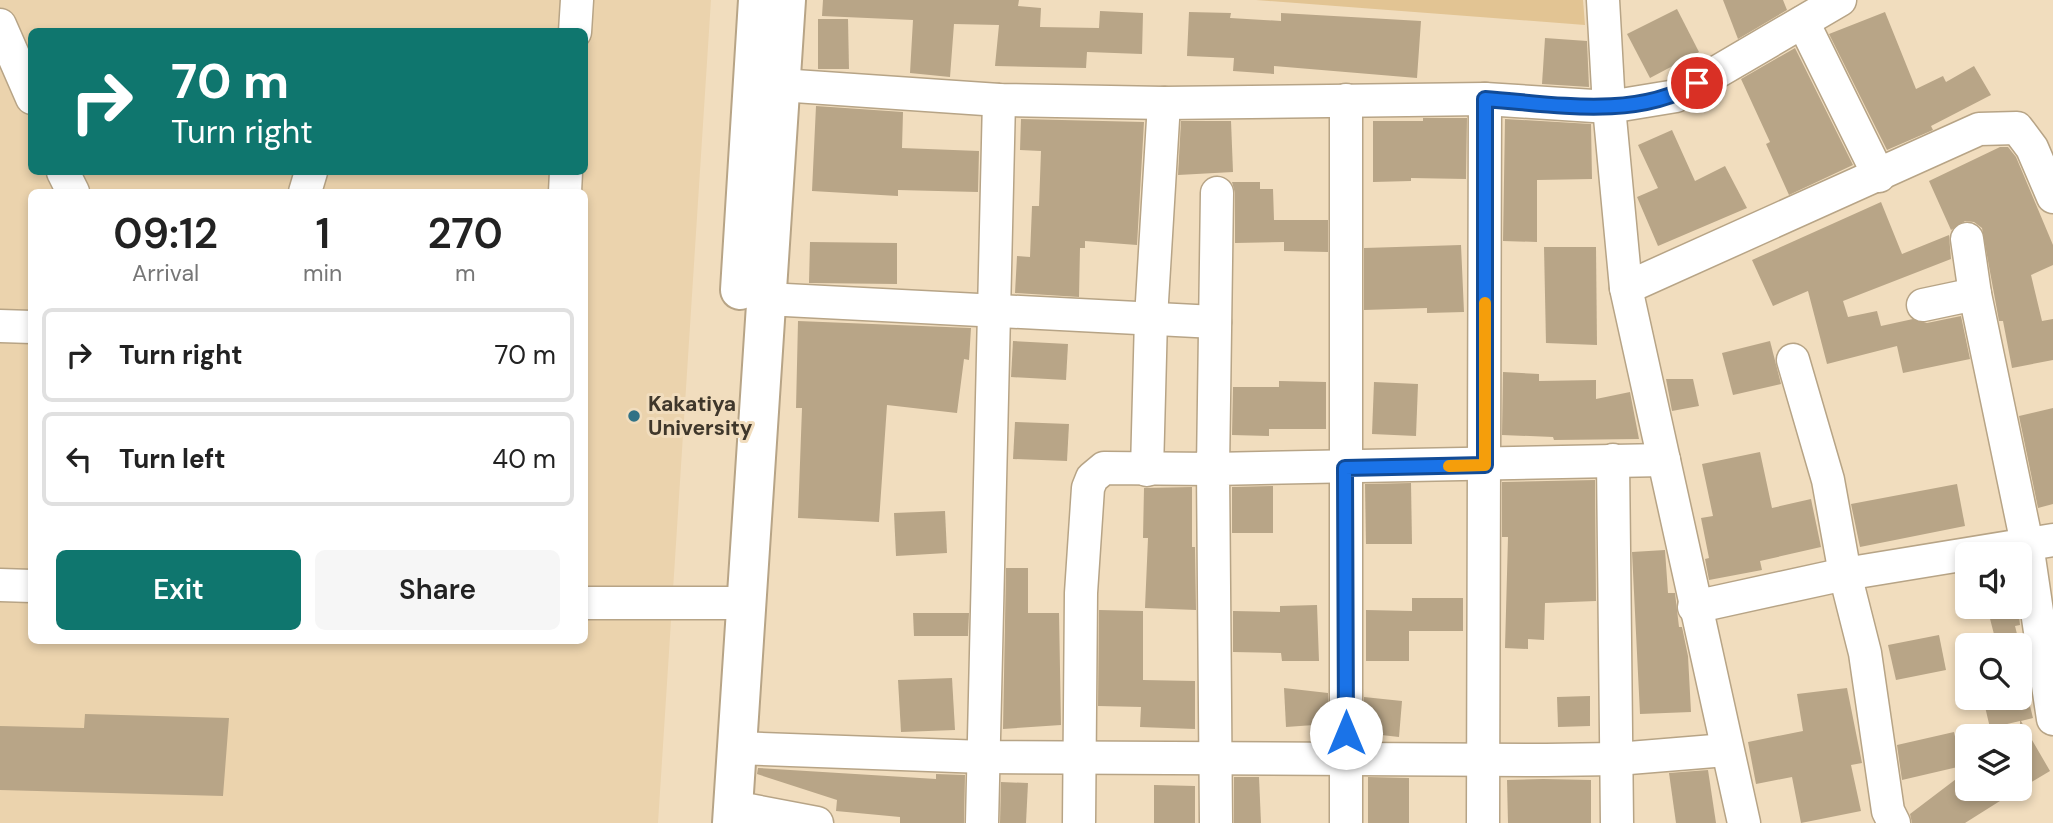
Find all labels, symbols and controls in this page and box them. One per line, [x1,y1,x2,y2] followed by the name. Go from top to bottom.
[171,49,289,113] text: 70 m
[1667,53,1727,113] pin
[56,56,147,147] icon: right
[1678,64,1716,102] icon: arrive
[171,111,313,153] text: Turn right
[113,206,218,261] text: 09:12
[315,206,330,261] text: 1
[427,206,503,261] text: 270
[132,258,199,288] text: Arrival
[303,258,342,288] text: min
[455,258,475,288] text: m
[60,336,98,374] icon: right
[119,338,243,372] text: Turn right
[495,338,556,372] text: 70 m
[648,390,753,442] place label: Kakatiya University
[626,408,642,424] marker: Kakatiya University
[60,440,98,478] icon: left
[119,442,226,476] text: Turn left
[492,442,556,476] text: 40 m
[1955,542,2032,801] map controls
[1955,542,2032,619] button: sound
[56,550,301,630] button: Exit
[315,550,560,630] button: Share
[1955,633,2032,710] button: search
[1309,696,1383,770] position arrow
[1955,724,2032,801] button: layers

